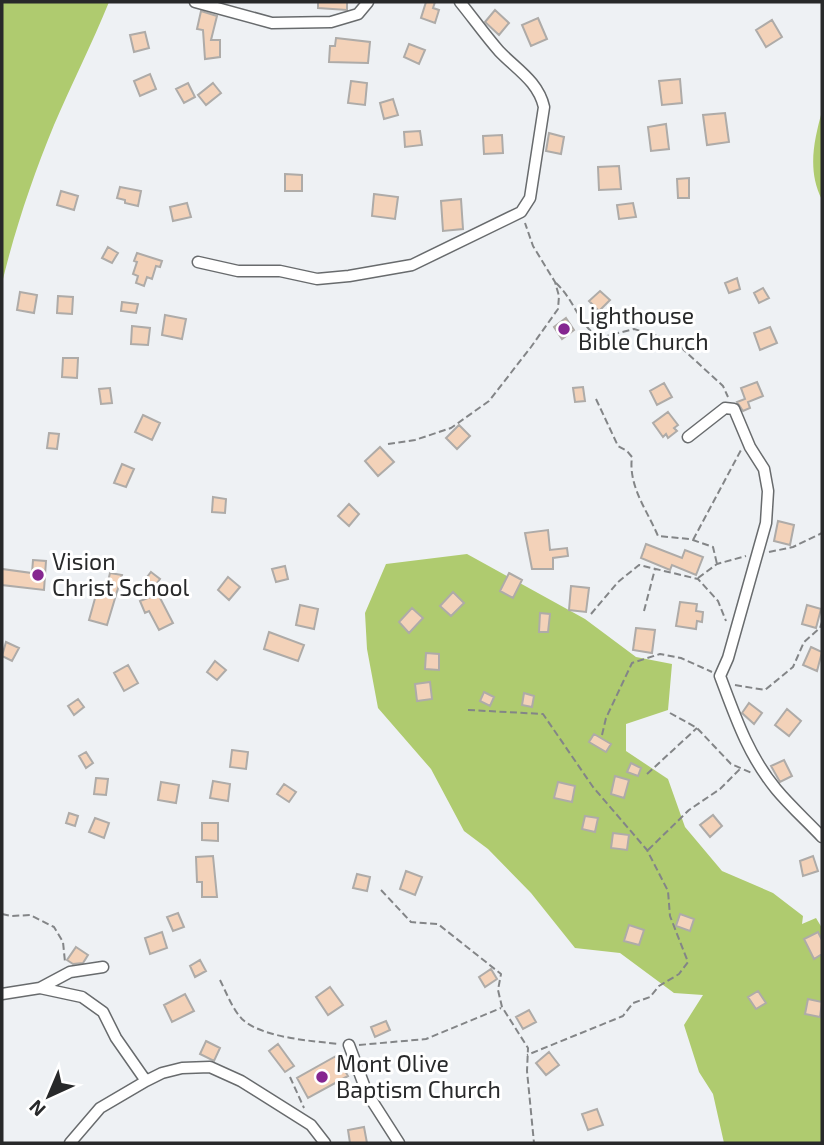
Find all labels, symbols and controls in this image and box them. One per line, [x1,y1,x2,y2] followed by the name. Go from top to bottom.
[578,301,709,355] place label: Lighthouse Bible Church
[556,321,572,337] marker: Lighthouse Bible Church
[52,547,190,601] place label: Vision Christ School
[30,567,46,583] marker: Vision Christ School
[336,1049,501,1103] place label: Mont Olive Baptism Church
[14,1061,84,1131] north arrow
[314,1069,330,1085] marker: Mont Olive Baptism Church
[24,1096,50,1122] text: N

